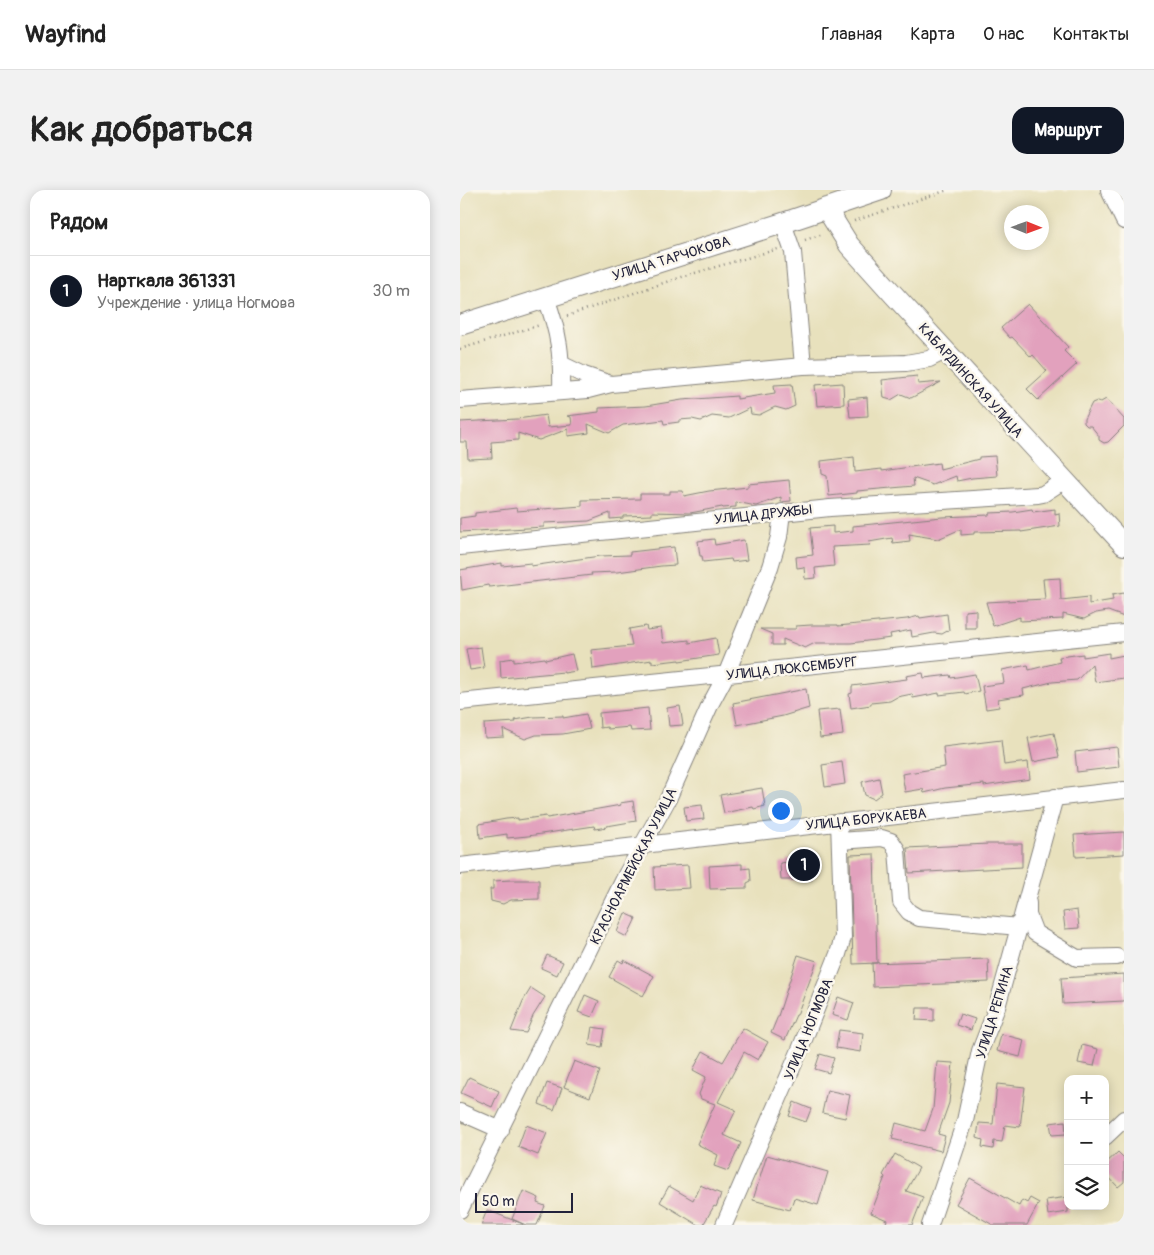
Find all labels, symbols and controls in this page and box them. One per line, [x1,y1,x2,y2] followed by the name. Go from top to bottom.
[25,20,106,49] text: Wayfind
[821,23,882,46] text: Главная
[910,23,955,46] text: Карта
[983,23,1025,46] text: О нас
[1053,23,1129,46] text: Контакты
[1012,107,1124,154] button: Маршрут
[30,108,253,152] text: Как добраться
[1004,205,1049,250] north arrow
[50,209,108,236] text: Рядом
[610,232,732,284] street label: УЛИЦА ТАРЧОКОВА
[97,269,236,293] text: Нарткала 361331
[63,281,69,301] text: 1
[372,281,410,301] text: 30 m
[97,293,295,313] text: Учреждение · улица Ногмова
[915,320,1027,441] street label: КАБАРДИНСКАЯ УЛИЦА
[713,501,813,528] street label: УЛИЦА ДРУЖБЫ
[725,653,859,684] street label: УЛИЦА ЛЮКСЕМБУРГ
[587,785,680,947] street label: КРАСНОАРМЕЙСКАЯ УЛИЦА
[768,798,794,824] your location
[805,805,927,834] street label: УЛИЦА БОРУКАЕВА
[788,846,820,884] pin: 1
[972,964,1017,1061] street label: УЛИЦА РЕПИНА
[780,976,837,1082] street label: УЛИЦА НОГМОВА
[1064,1075,1109,1210] map controls
[1064,1075,1109,1120] button: +
[1064,1120,1109,1165] button: −
[1064,1165,1109,1210] button: layers
[475,1190,572,1213] scale bar
[482,1193,515,1210] text: 50 m

